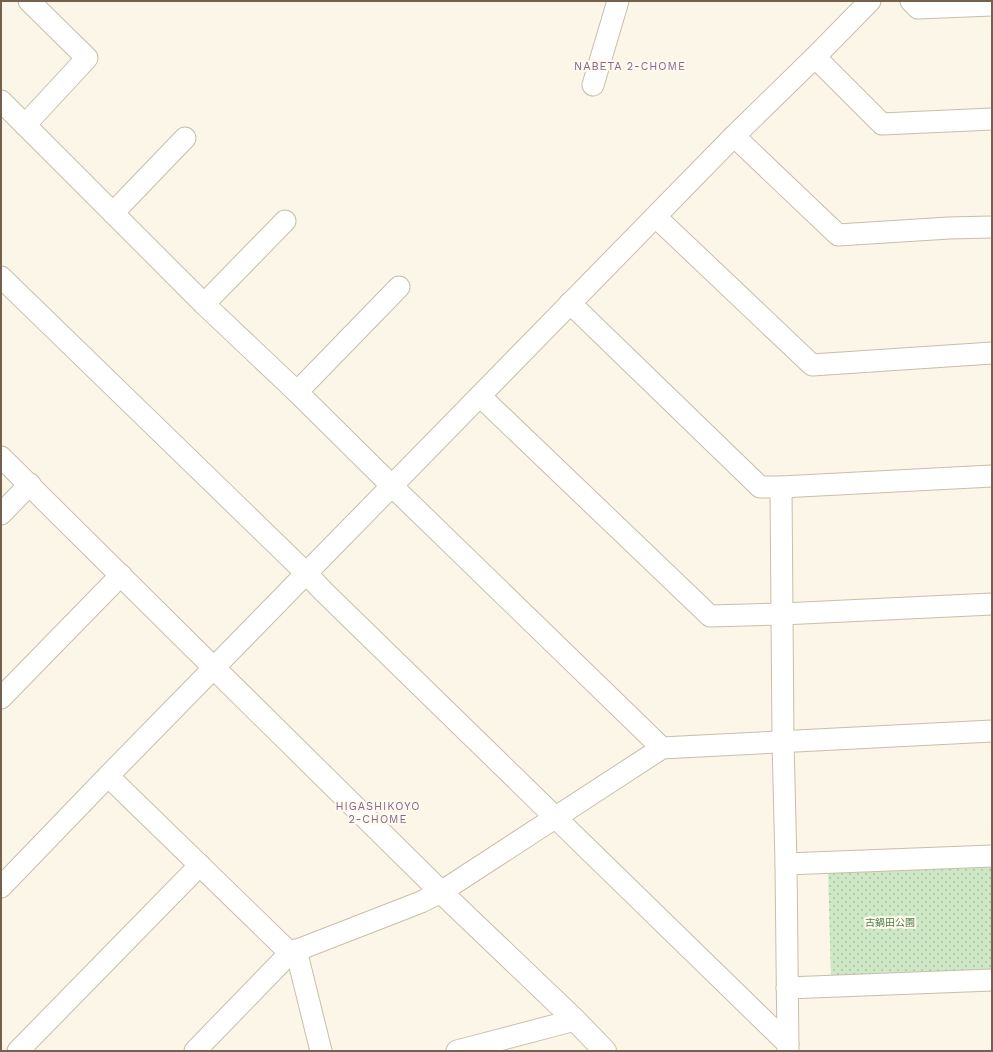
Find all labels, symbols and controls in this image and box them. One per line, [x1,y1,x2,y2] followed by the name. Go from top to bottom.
[574,60,686,73] district label: NABETA 2-CHOME
[335,800,421,826] district label: HIGASHIKOYO 2-CHOME
[865,917,915,928] park label: 古鍋田公園

